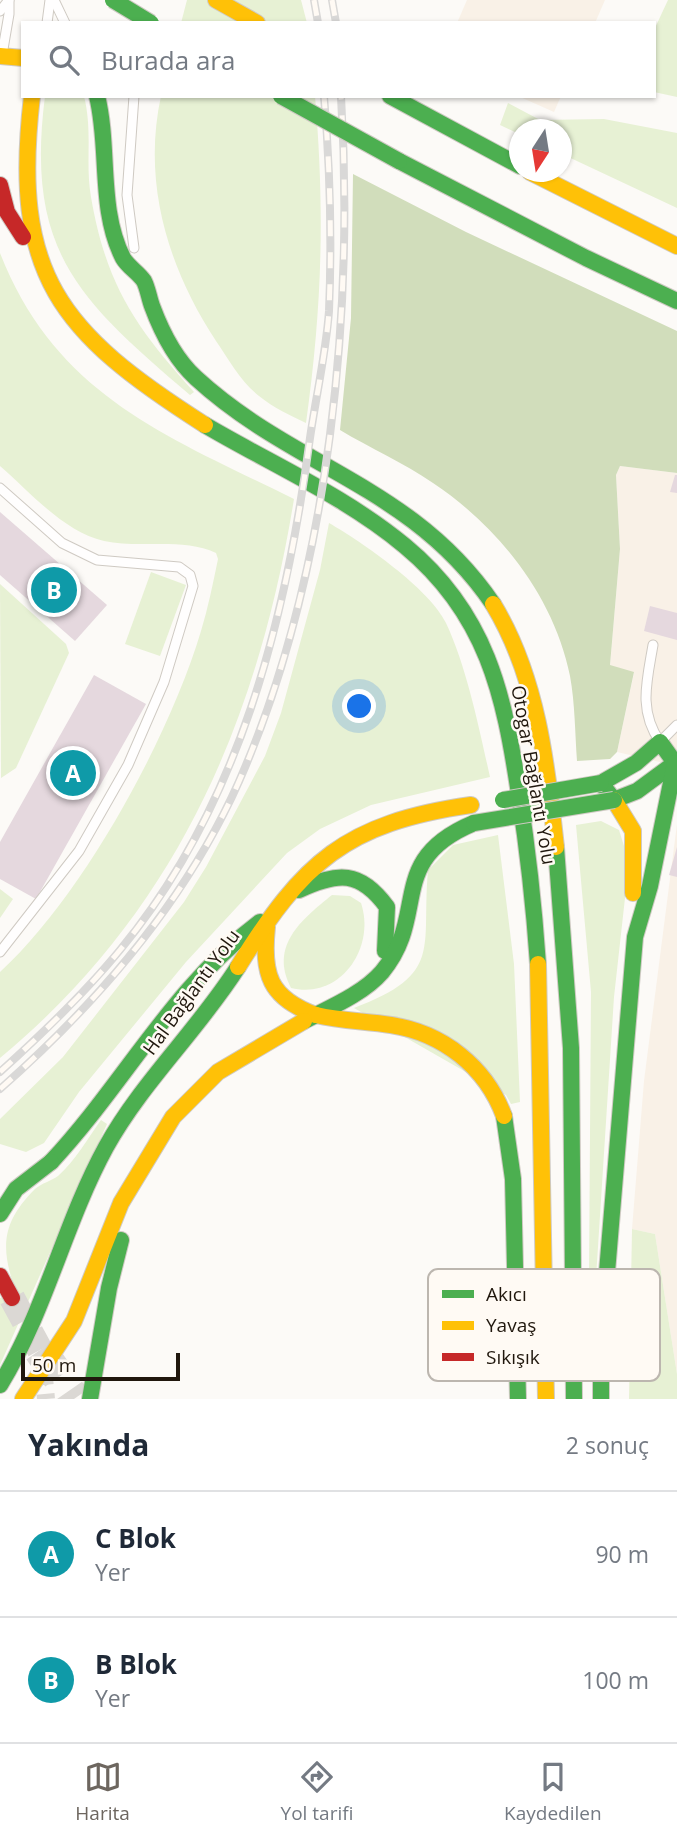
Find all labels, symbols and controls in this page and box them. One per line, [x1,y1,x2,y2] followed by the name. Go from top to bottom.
[21,21,656,98] search box
[45,41,83,79] icon: search
[101,42,235,78] text: Burada ara
[509,119,572,182] north arrow
[31,564,77,616] pin: B
[505,683,563,867] street label: Otogar Bağlantı Yolu
[342,689,376,723] your location
[50,747,96,799] pin: A
[137,924,245,1060] street label: Hal Bağlantı Yolu
[428,1269,660,1381] legend
[486,1281,527,1307] text: Akıcı
[486,1312,536,1338] text: Yavaş
[486,1344,540,1370] text: Sıkışık
[21,1350,180,1382] scale bar
[32,1352,76,1378] text: 50 m
[28,1424,149,1465] text: Yakında
[566,1429,649,1461] text: 2 sonuç
[95,1520,176,1556] text: C Blok
[43,1538,59,1570] text: A
[595,1538,649,1570] text: 90 m
[95,1556,130,1588] text: Yer
[95,1646,177,1682] text: B Blok
[43,1664,59,1696] text: B
[582,1664,649,1696] text: 100 m
[95,1682,130,1714] text: Yer
[75,1758,130,1826] tab: Harita
[281,1758,353,1826] tab: Yol tarifi
[504,1758,602,1826] tab: Kaydedilen

